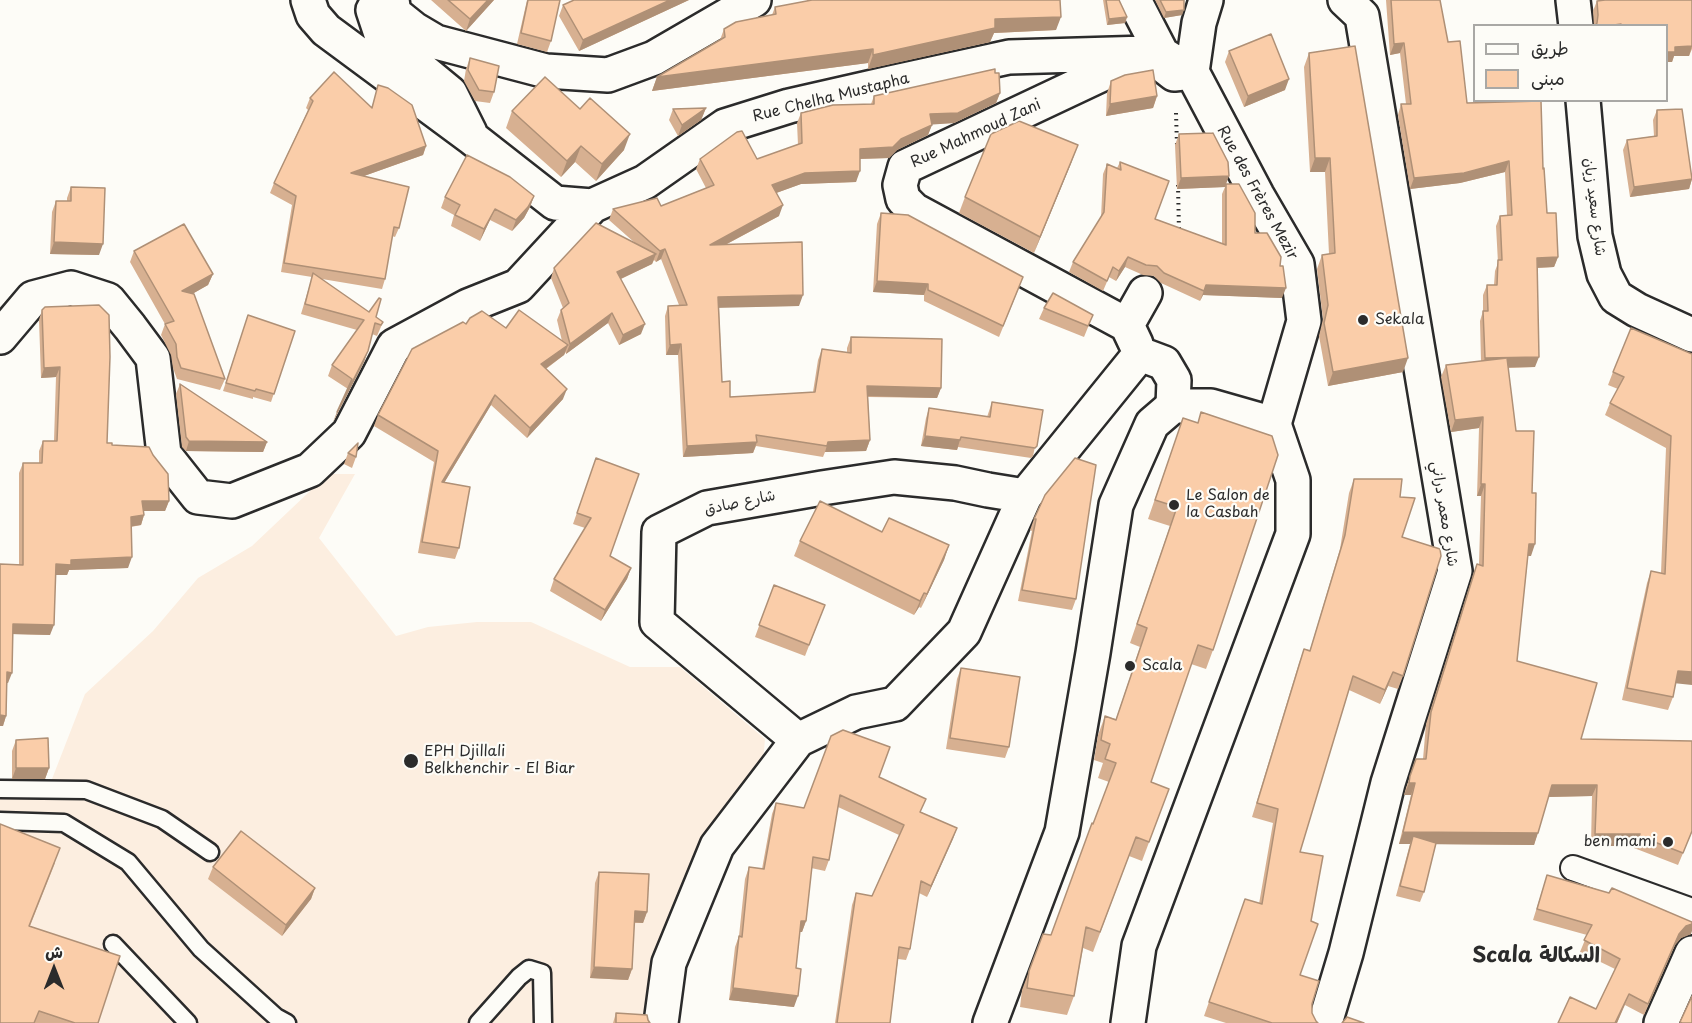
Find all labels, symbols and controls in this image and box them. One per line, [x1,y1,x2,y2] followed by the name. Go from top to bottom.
[1473,24,1668,102] legend
[1531,34,1569,61] text: طريق
[1531,64,1565,91] text: مبنى
[751,70,911,126] street label: Rue Chelha Mustapha
[908,96,1044,172] street label: Rue Mahmoud Zani
[1213,123,1301,263] street label: Rue des Frères Mezir
[1579,157,1609,257] street label: شارع سعيد زيان
[1375,311,1424,329] place label: Sekala
[1356,313,1370,327] marker: Sekala
[1427,460,1461,568] street label: شارع معمر دراني
[703,487,777,519] street label: شارع صادق
[1186,487,1270,522] place label: Le Salon de la Casbah
[1167,498,1181,512] marker: Le Salon de la Casbah
[1142,657,1182,675] place label: Scala
[1123,659,1137,673] marker: Scala
[424,743,575,778] place label: EPH Djillali Belkhenchir - El Biar
[402,752,420,770] marker: EPH Djillali Belkhenchir - El Biar
[1584,833,1656,851] place label: ben mami
[1661,835,1675,849] marker: ben mami
[24,939,84,999] north arrow
[45,939,63,963] text: ش
[1472,943,1600,969] district label: Scala السكالة

